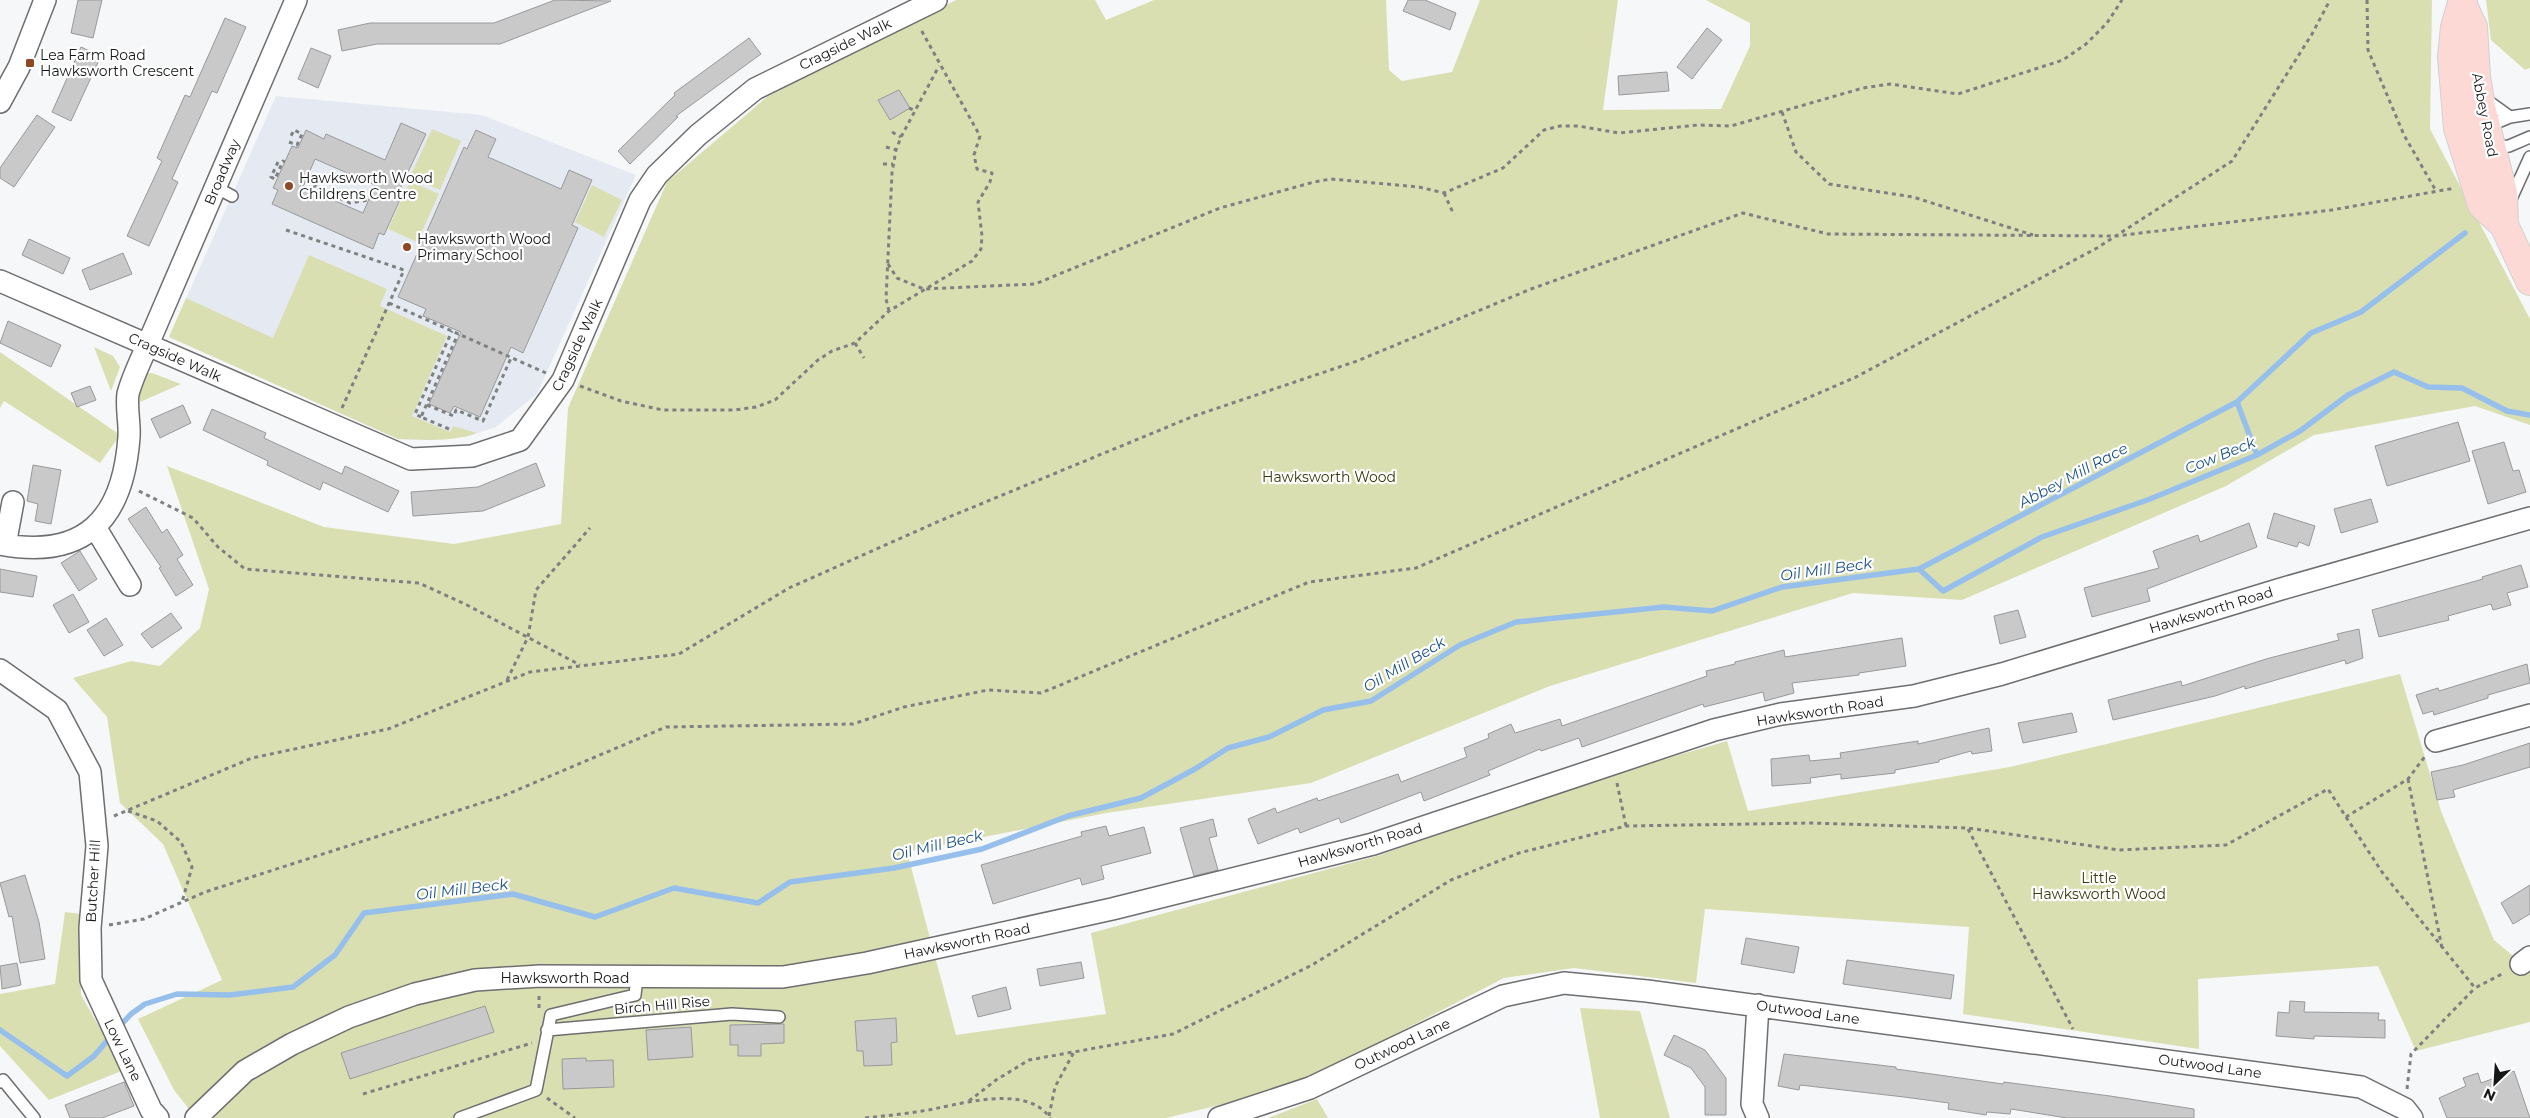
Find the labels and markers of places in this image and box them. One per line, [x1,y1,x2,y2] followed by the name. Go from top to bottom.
[40,46,194,80] place label: Lea Farm Road Hawksworth Crescent
[24,57,36,69] marker: Lea Farm Road Hawksworth Crescent
[299,169,433,203] place label: Hawksworth Wood Childrens Centre
[283,180,295,192] marker: Hawksworth Wood Childrens Centre
[417,230,551,264] place label: Hawksworth Wood Primary School
[401,241,413,253] marker: Hawksworth Wood Primary School

